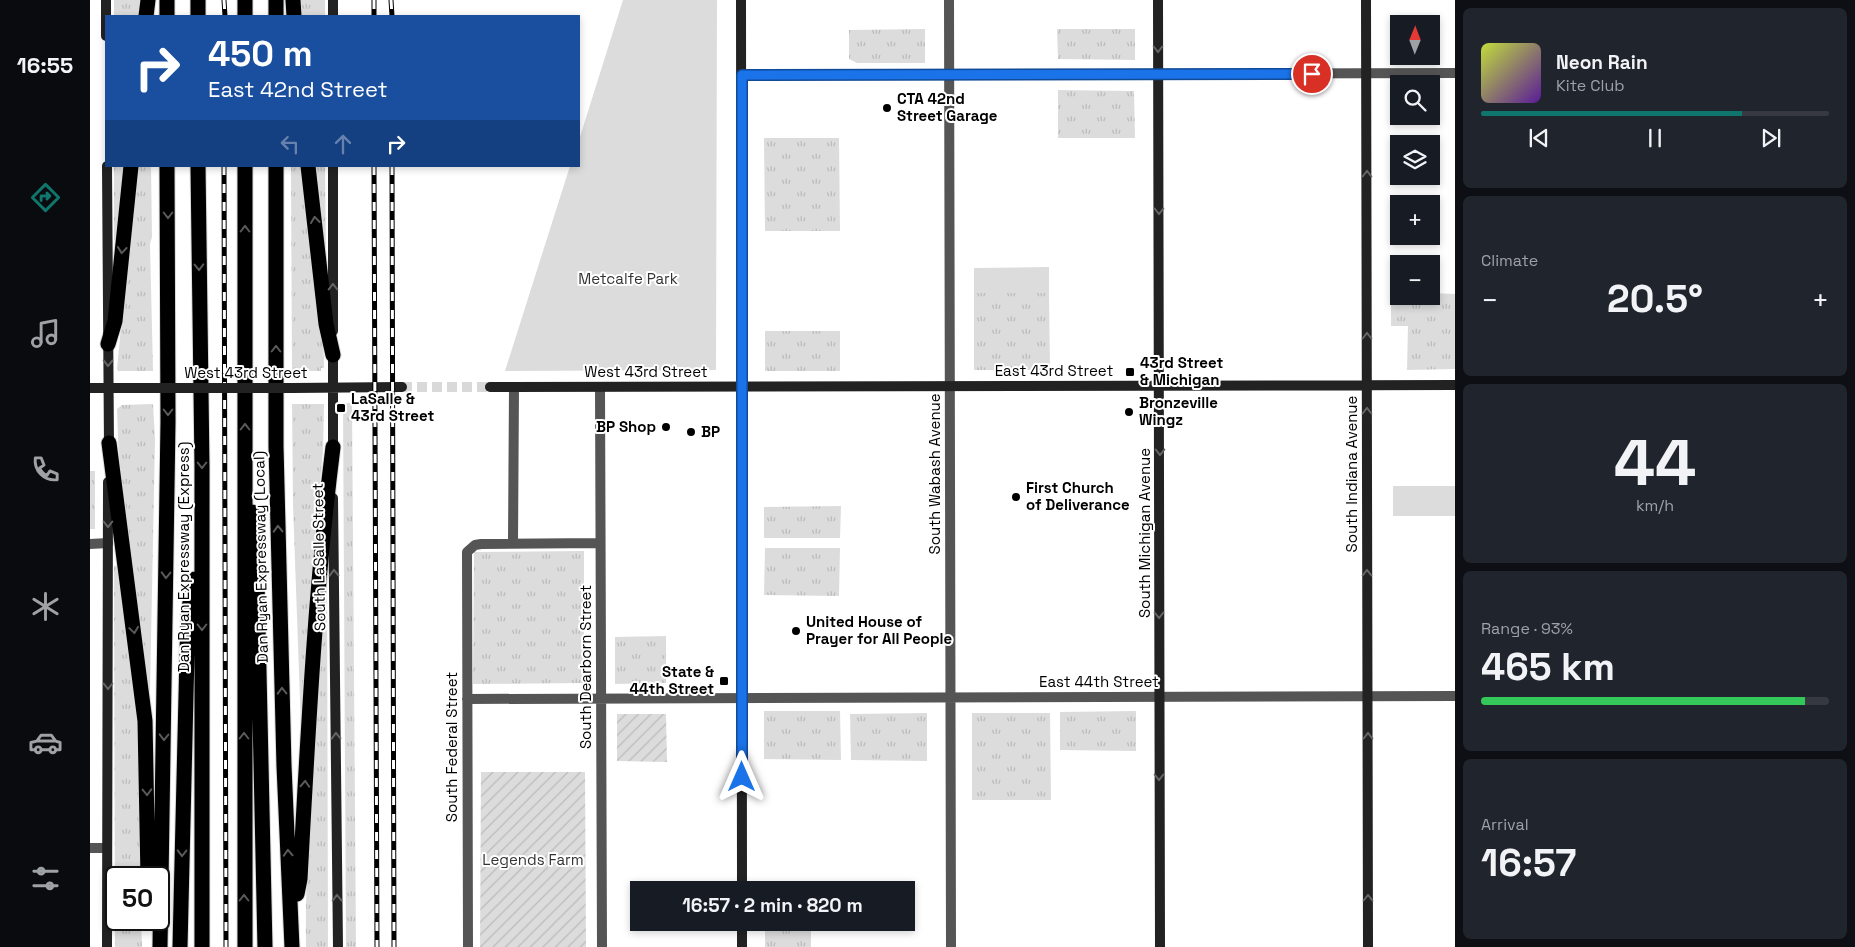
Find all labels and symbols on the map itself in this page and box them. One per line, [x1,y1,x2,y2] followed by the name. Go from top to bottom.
[1390,15,1440,65] north arrow
[1153,45,1163,53] one-way arrow
[1291,53,1333,95] pin
[897,89,998,125] place label: CTA 42nd Street Garage
[881,102,893,114] marker: CTA 42nd Street Garage
[1362,170,1372,178] one-way arrow
[1154,208,1164,215] one-way arrow
[163,212,173,219] one-way arrow
[310,216,321,224] one-way arrow
[240,225,250,233] one-way arrow
[117,246,128,254] one-way arrow
[194,264,204,272] one-way arrow
[578,269,678,288] park label: Metcalfe Park
[328,282,338,290] one-way arrow
[1362,332,1372,340] one-way arrow
[271,344,281,352] one-way arrow
[1140,353,1223,389] place label: 43rd Street & Michigan
[102,359,113,367] one-way arrow
[995,361,1113,380] street label: East 43rd Street
[584,362,708,381] street label: West 43rd Street
[184,363,308,382] street label: West 43rd Street
[1124,366,1136,378] marker: 43rd Street & Michigan
[351,389,434,425] place label: LaSalle & 43rd Street
[925,393,944,555] street label: South Wabash Avenue
[1139,393,1218,429] place label: Bronzeville Wingz
[1342,395,1361,552] street label: South Indiana Avenue
[335,402,347,414] marker: LaSalle & 43rd Street
[1123,406,1135,418] marker: Bronzeville Wingz
[1362,407,1372,414] one-way arrow
[163,409,173,417] one-way arrow
[596,417,656,436] place label: BP Shop
[660,421,672,433] marker: BP Shop
[701,422,720,441] place label: BP
[240,423,250,430] one-way arrow
[685,426,697,438] marker: BP
[174,442,194,672] street label: Dan Ryan Expressway (Express)
[1135,448,1154,618] street label: South Michigan Avenue
[1155,448,1165,456] one-way arrow
[249,451,273,663] street label: Dan Ryan Expressway (Local)
[197,462,207,469] one-way arrow
[1026,478,1130,514] place label: First Church of Deliverance
[308,483,329,631] street label: South LaSalle Street
[1010,491,1022,503] marker: First Church of Deliverance
[103,520,113,528] one-way arrow
[273,524,283,532] one-way arrow
[329,569,339,577] one-way arrow
[1362,569,1372,577] one-way arrow
[161,572,171,579] one-way arrow
[576,585,595,749] street label: South Dearborn Street
[1154,611,1164,619] one-way arrow
[806,612,953,648] place label: United House of Prayer for All People
[197,624,207,631] one-way arrow
[790,625,802,637] marker: United House of Prayer for All People
[128,626,139,634] one-way arrow
[630,662,714,698] place label: State & 44th Street
[442,672,461,822] street label: South Federal Street
[1039,672,1159,691] street label: East 44th Street
[718,675,730,687] marker: State & 44th Street
[103,683,113,691] one-way arrow
[277,687,287,694] one-way arrow
[239,732,249,740] one-way arrow
[331,732,341,740] one-way arrow
[1363,732,1373,740] one-way arrow
[159,734,169,742] one-way arrow
[715,750,767,802] position arrow
[1154,774,1164,781] one-way arrow
[300,780,311,788] one-way arrow
[142,788,152,796] one-way arrow
[283,849,294,857] one-way arrow
[177,850,187,858] one-way arrow
[482,850,584,869] park label: Legends Farm
[105,866,170,931] speed limit sign: 50
[239,894,250,902] one-way arrow
[332,894,342,902] one-way arrow
[1363,894,1373,902] one-way arrow

